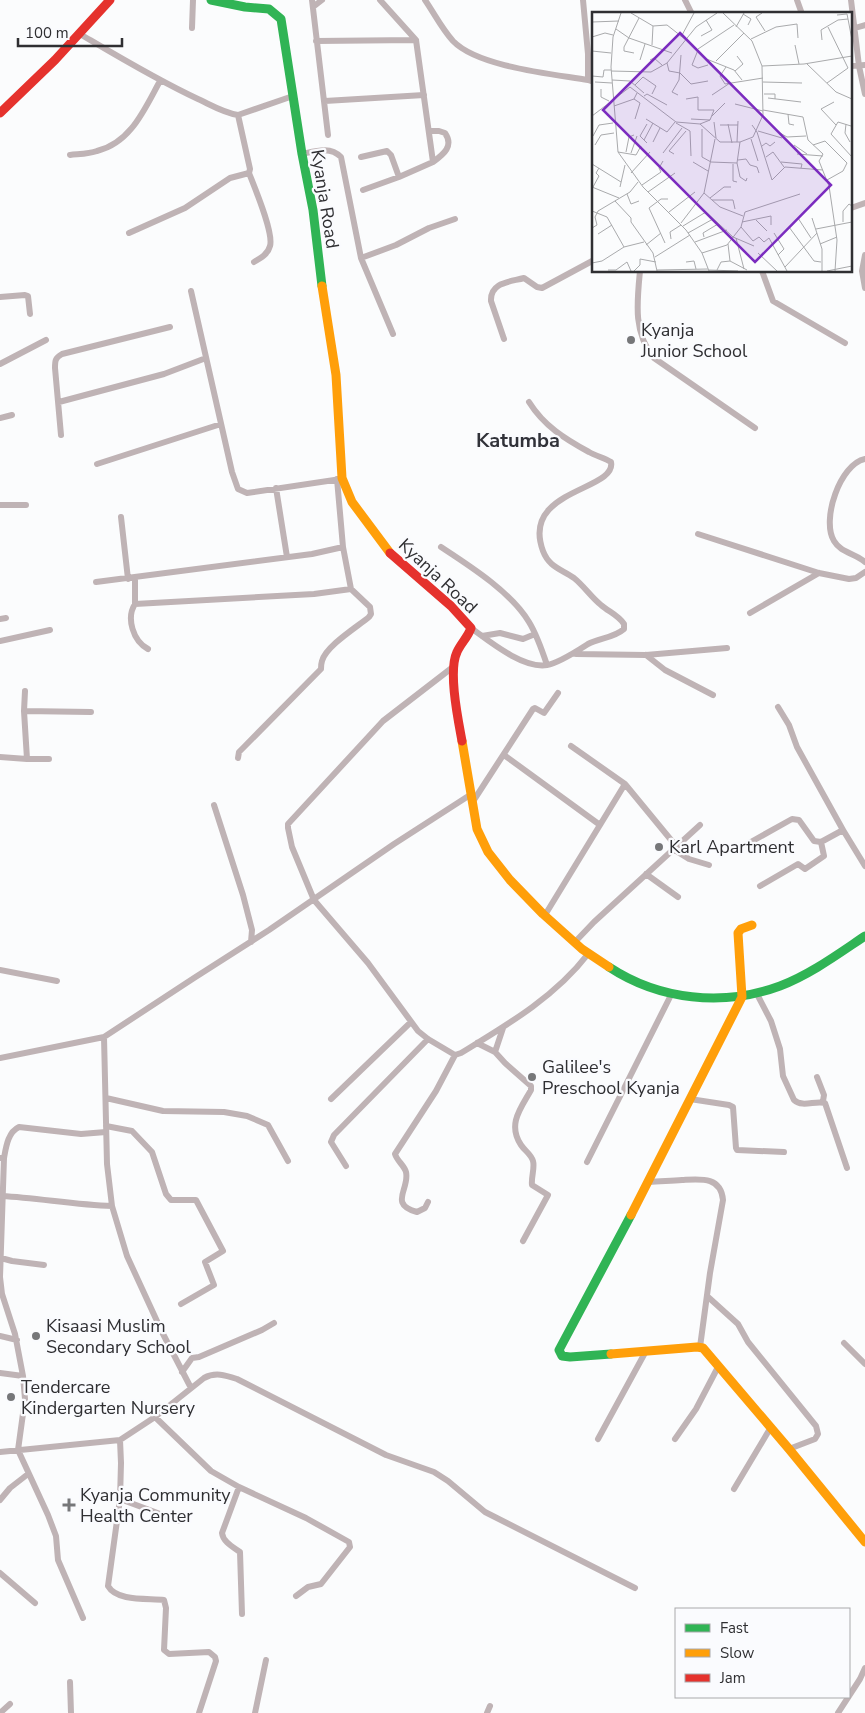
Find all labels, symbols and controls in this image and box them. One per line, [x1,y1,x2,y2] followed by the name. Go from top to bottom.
[592,12,852,272] inset map
[18,15,121,47] scale bar
[25,23,69,43] text: 100 m
[305,148,345,250] street label: Kyanja Road
[640,318,748,363] place label: Kyanja Junior School
[625,334,637,346] marker: Kyanja Junior School
[476,427,560,454] district label: Katumba
[393,533,483,619] street label: Kyanja Road
[669,835,795,859] place label: Karl Apartment
[653,841,665,853] marker: Karl Apartment
[542,1055,680,1100] place label: Galilee's Preschool Kyanja
[526,1071,538,1083] marker: Galilee's Preschool Kyanja
[46,1314,192,1359] place label: Kisaasi Muslim Secondary School
[30,1330,42,1342] marker: Kisaasi Muslim Secondary School
[21,1375,196,1420] place label: Tendercare Kindergarten Nursery
[5,1391,17,1403] marker: Tendercare Kindergarten Nursery
[80,1483,231,1528] place label: Kyanja Community Health Center
[62,1498,76,1512] marker: Kyanja Community Health Center
[675,1608,850,1698] legend
[720,1618,749,1638] text: Fast
[720,1643,755,1663] text: Slow
[719,1668,746,1688] text: Jam

